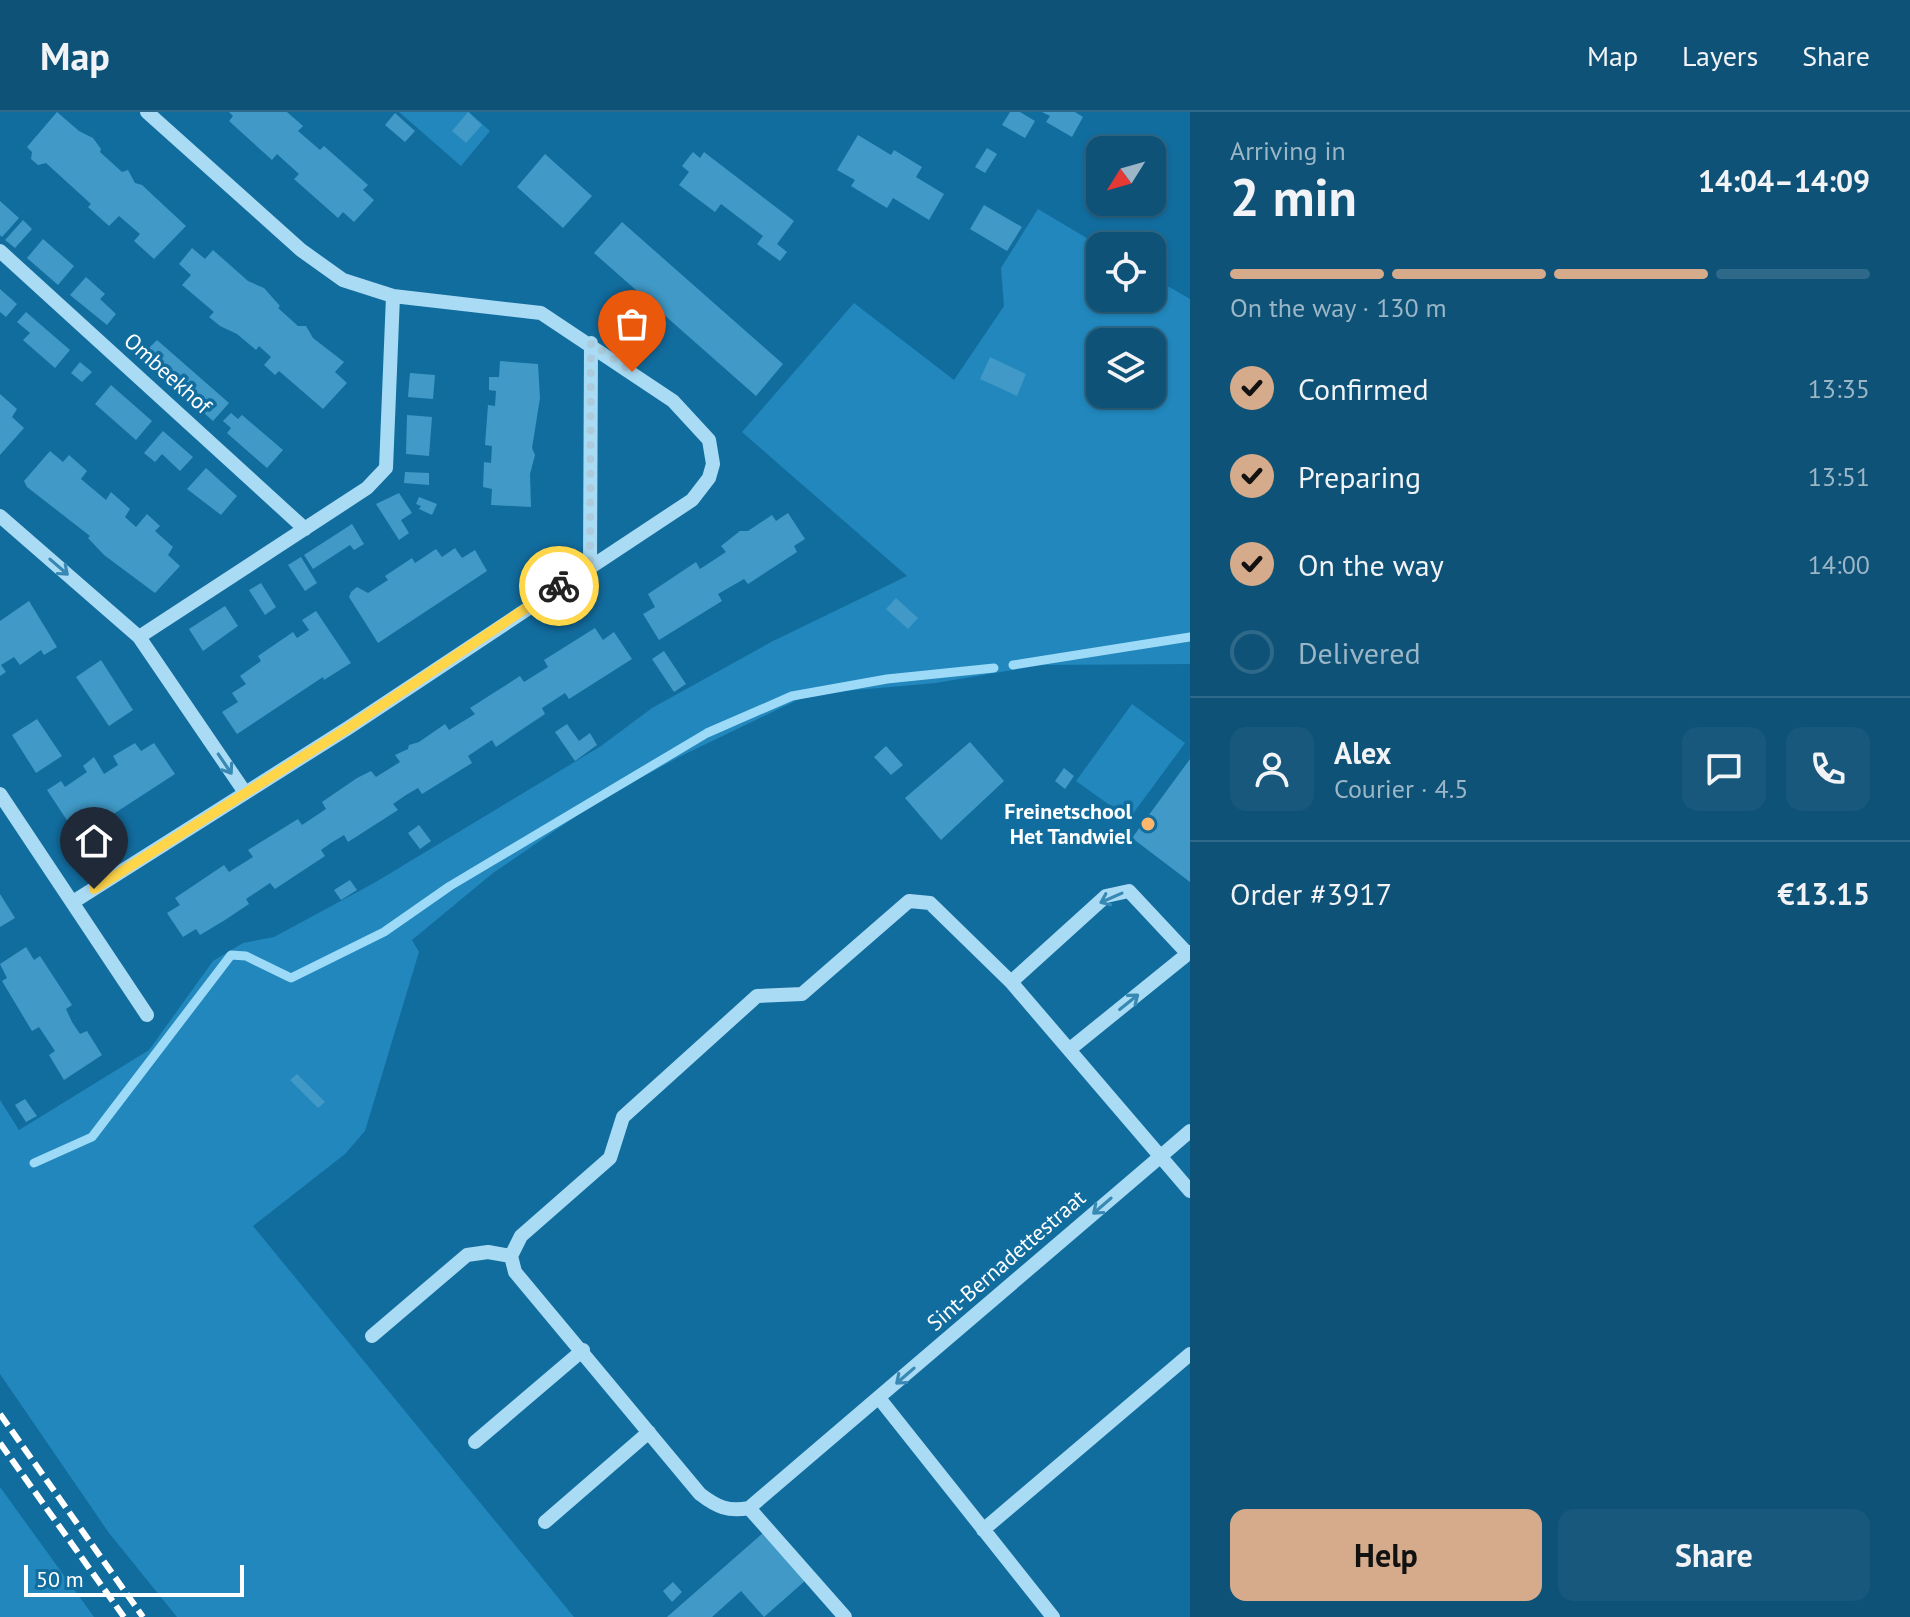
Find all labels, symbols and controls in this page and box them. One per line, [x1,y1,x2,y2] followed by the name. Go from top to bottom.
[40,31,110,80] text: Map
[1587,37,1638,74] text: Map
[1682,37,1758,74] text: Layers
[1802,37,1870,74] text: Share
[1230,134,1346,167] text: Arriving in
[1086,136,1166,216] north arrow
[1086,136,1166,408] map controls
[1698,161,1870,200] text: 14:04–14:09
[1230,163,1357,230] text: 2 min
[1086,232,1166,312] button: locate
[598,290,666,372] pin
[1230,291,1447,324] text: On the way · 130 m
[610,302,654,346] icon: bag
[118,326,218,420] street label: Ombeekhof
[1086,328,1166,408] button: layers
[1230,366,1274,410] icon: check
[1298,369,1429,408] text: Confirmed
[1808,372,1870,405] text: 13:35
[1230,454,1274,498] icon: check
[1298,457,1421,496] text: Preparing
[1808,460,1870,493] text: 13:51
[1230,542,1274,586] icon: check
[1298,545,1444,584] text: On the way
[519,546,599,626] courier
[1808,548,1870,581] text: 14:00
[48,558,68,576] one-way arrow
[537,564,581,608] icon: bike
[1298,633,1421,672] text: Delivered
[1230,727,1314,811] button: person
[1682,727,1766,811] button: chat
[1786,727,1870,811] button: phone
[1334,733,1391,772] text: Alex
[217,752,234,774] one-way arrow
[1334,772,1468,805] text: Courier · 4.5
[1004,797,1133,850] place label: Freinetschool Het Tandwiel
[60,807,128,889] pin
[1139,815,1157,833] marker: Freinetschool Het Tandwiel
[72,819,116,863] icon: home
[1230,874,1392,913] text: Order #3917
[1778,874,1870,913] text: €13.15
[1099,891,1124,906] one-way arrow
[1118,993,1139,1010] one-way arrow
[921,1183,1091,1337] street label: Sint-Bernadettestraat
[1092,1197,1112,1215] one-way arrow
[895,1367,915,1385] one-way arrow
[1230,1509,1542,1601] button: Help
[1558,1509,1870,1601] button: Share
[24,1561,244,1597] scale bar
[36,1565,84,1593] text: 50 m

